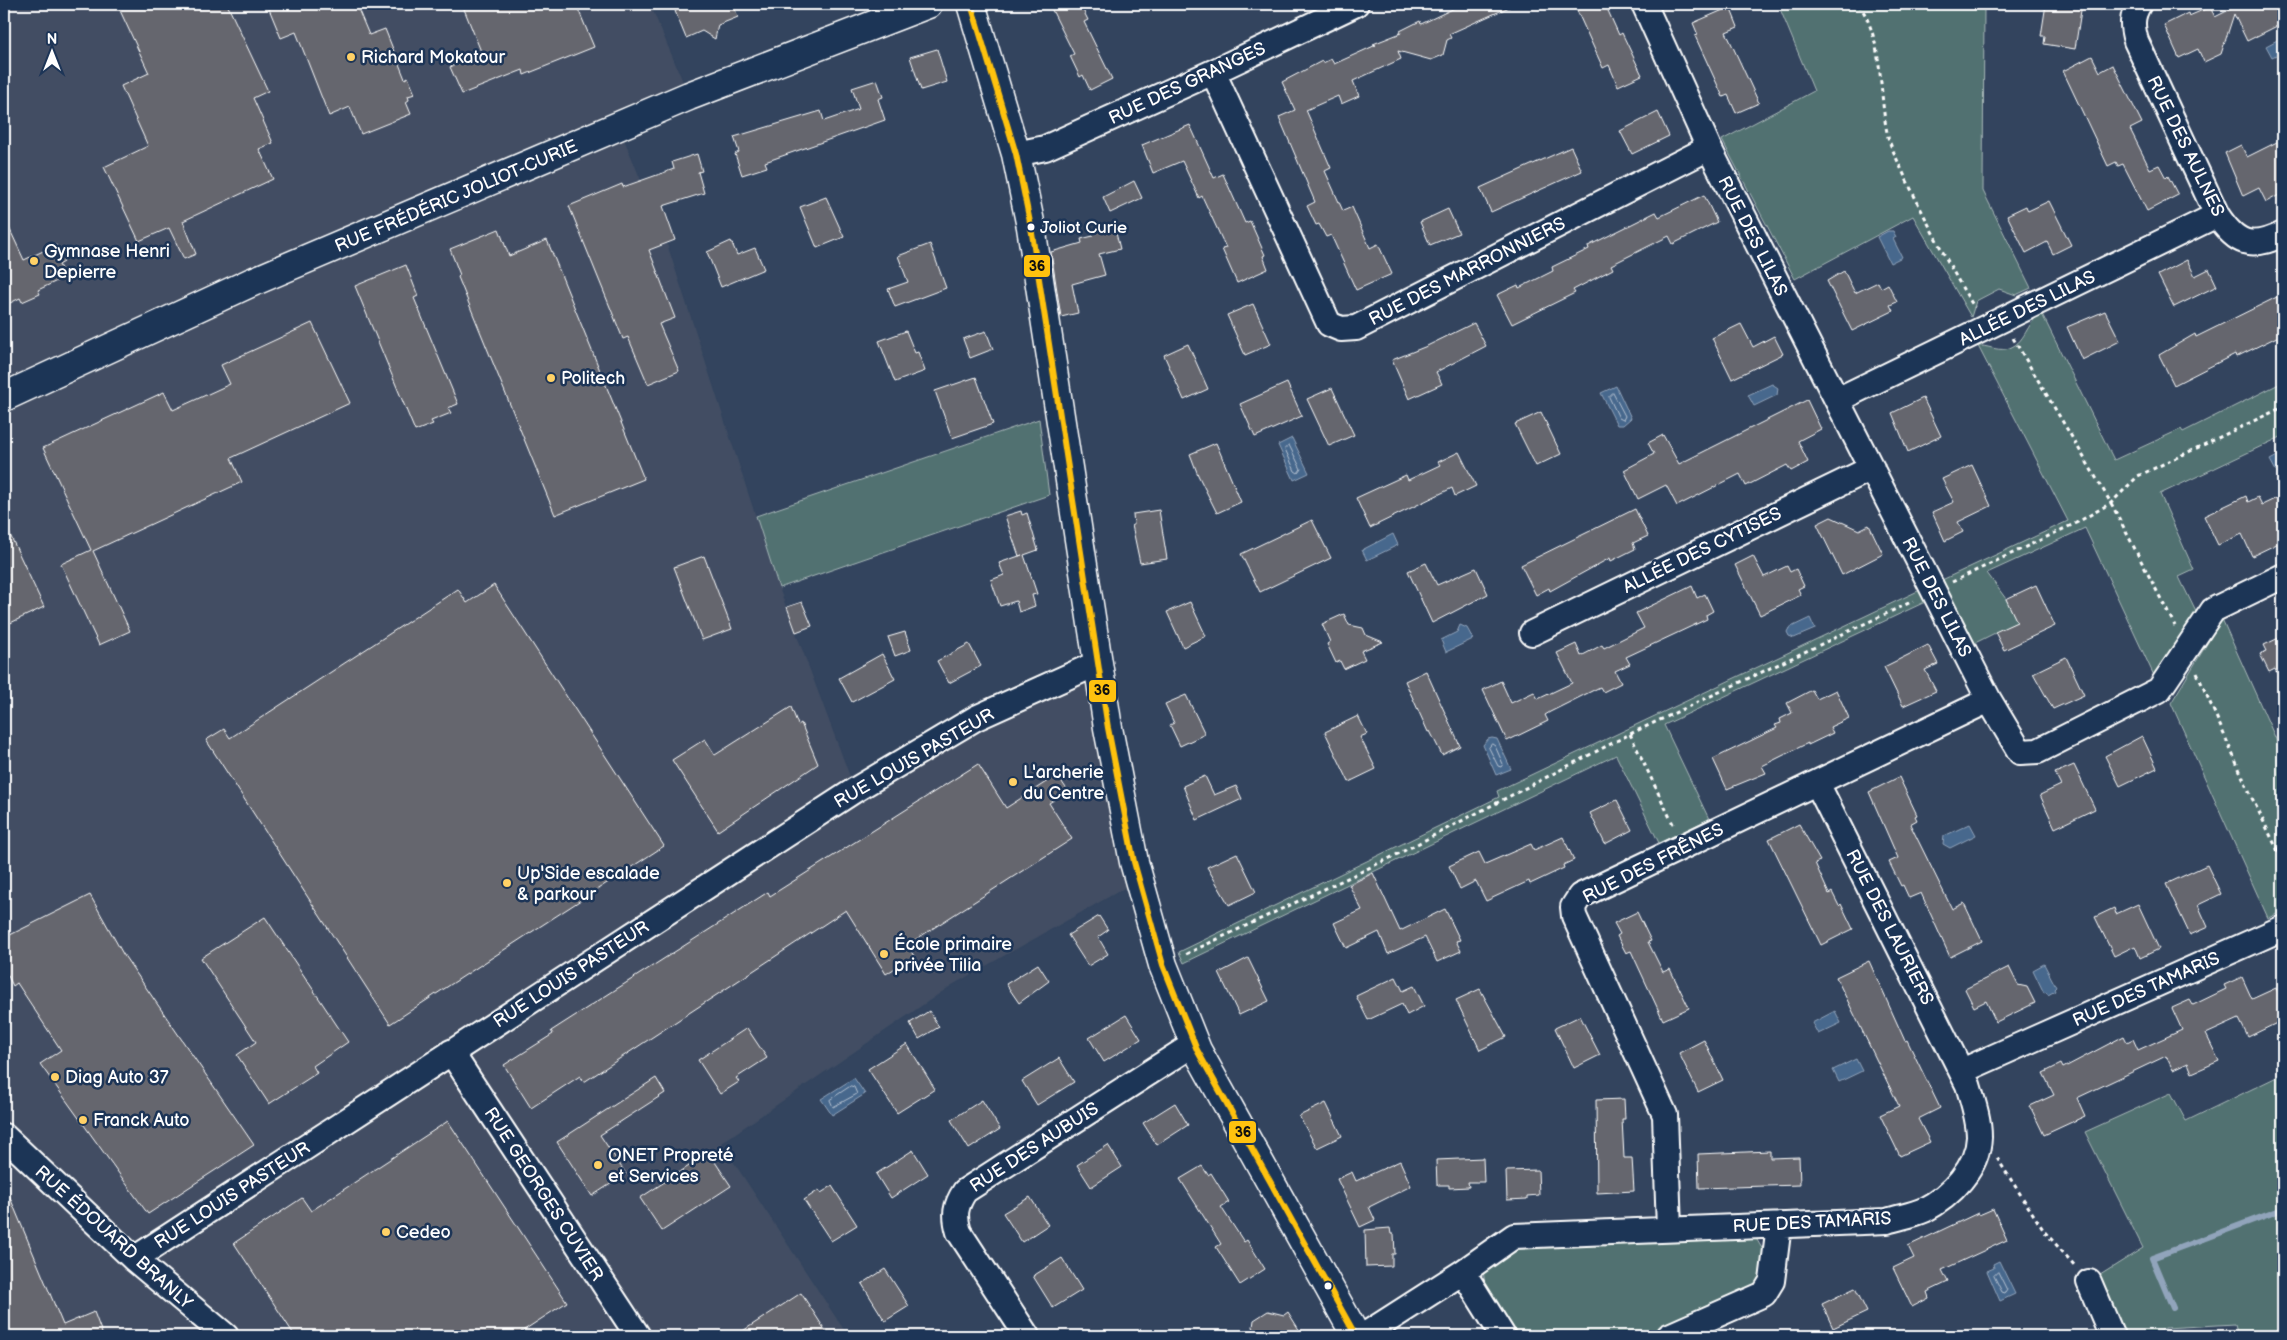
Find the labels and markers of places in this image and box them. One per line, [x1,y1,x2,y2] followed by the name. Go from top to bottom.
[361,47,506,68] place label: Richard Mokatour
[345,51,357,63] marker: Richard Mokatour
[1040,218,1127,238] place label: Joliot Curie
[1026,222,1036,232] marker: Joliot Curie
[44,241,170,283] place label: Gymnase Henri Depierre
[28,255,40,267] marker: Gymnase Henri Depierre
[561,368,625,389] place label: Politech
[545,372,557,384] marker: Politech
[1023,762,1104,804] place label: L'archerie du Centre
[1007,776,1019,788] marker: L'archerie du Centre
[517,863,660,905] place label: Up'Side escalade & parkour
[501,877,513,889] marker: Up'Side escalade & parkour
[894,932,1012,976] place label: École primaire privée Tilia
[878,948,890,960] marker: École primaire privée Tilia
[65,1067,169,1088] place label: Diag Auto 37
[49,1071,61,1083] marker: Diag Auto 37
[93,1110,190,1131] place label: Franck Auto
[77,1114,89,1126] marker: Franck Auto
[608,1145,734,1187] place label: ONET Propreté et Services
[592,1159,604,1171] marker: ONET Propreté et Services
[396,1222,451,1243] place label: Cedeo
[380,1226,392,1238] marker: Cedeo
[1323,1281,1333,1291] unlabelled marker

